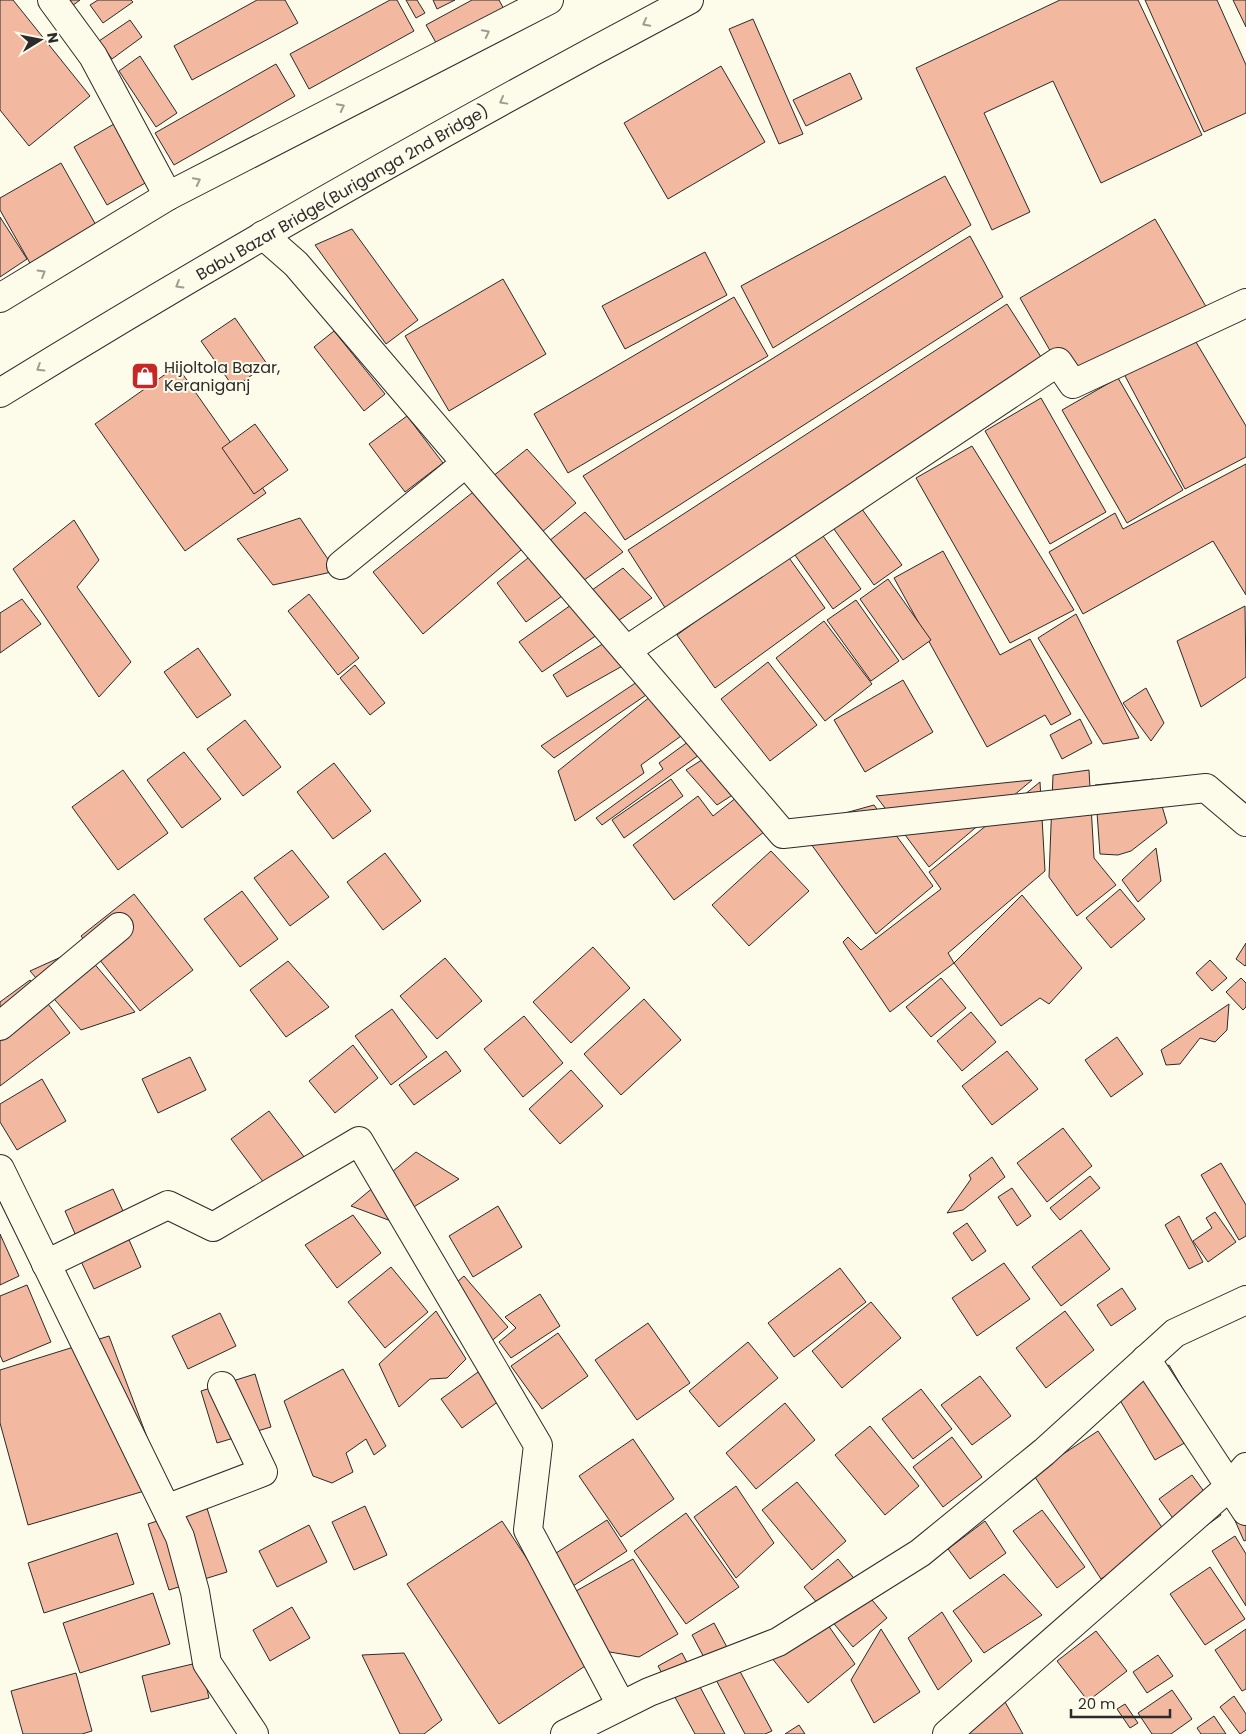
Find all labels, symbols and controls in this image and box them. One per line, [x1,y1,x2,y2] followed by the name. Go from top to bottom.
[15,15,65,65] north arrow
[642,17,651,27] one-way arrow
[481,29,490,39] one-way arrow
[42,31,64,45] text: N
[499,94,508,104] one-way arrow
[192,99,493,286] street label: Babu Bazar Bridge(Buriganga 2nd Bridge)
[336,103,345,113] one-way arrow
[191,177,200,187] one-way arrow
[36,269,45,279] one-way arrow
[176,278,185,288] one-way arrow
[164,356,280,397] place label: Hijoltola Bazar, Keraniganj
[130,361,160,391] shop icon: Hijoltola Bazar, Keraniganj
[36,362,45,372] one-way arrow
[1071,1686,1170,1718] scale bar
[1078,1693,1116,1714] text: 20 m

